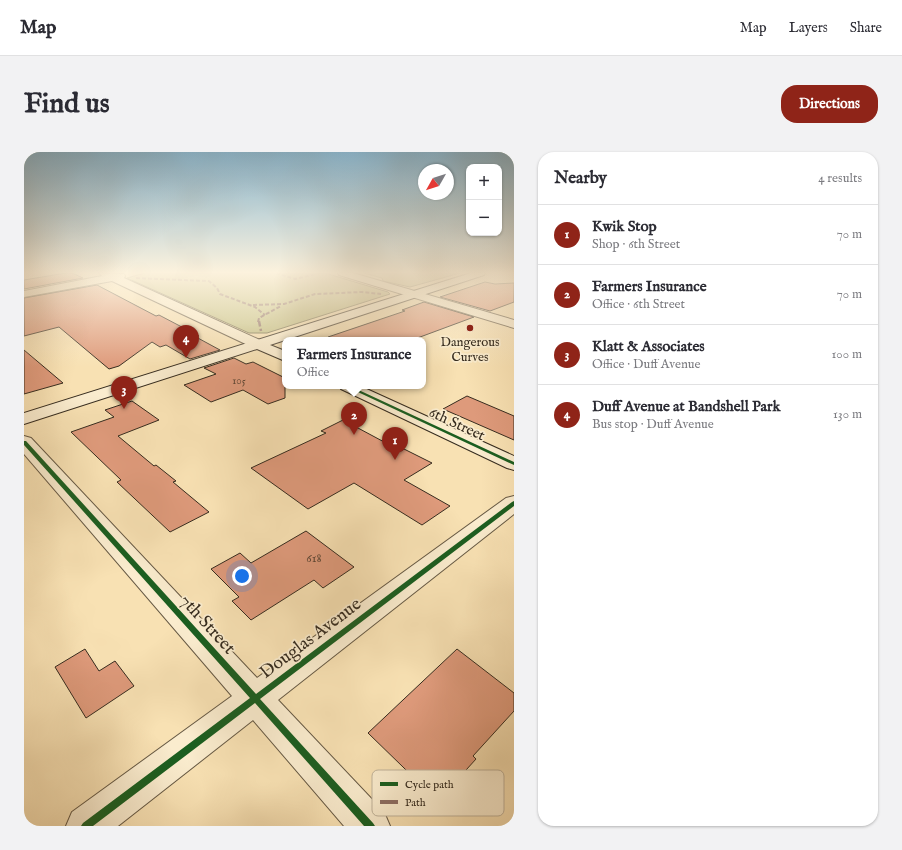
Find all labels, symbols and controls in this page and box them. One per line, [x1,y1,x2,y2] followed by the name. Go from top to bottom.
[20,16,56,40] text: Map
[740,19,767,37] text: Map
[789,19,828,37] text: Layers
[850,19,882,37] text: Share
[781,85,878,123] button: Directions
[24,87,110,122] text: Find us
[418,164,454,200] north arrow
[466,164,502,236] map controls
[466,164,502,200] button: +
[554,168,607,189] text: Nearby
[818,170,862,187] text: 4 results
[466,200,502,236] button: −
[592,217,657,236] text: Kwik Stop
[565,226,569,243] text: 1
[837,226,862,243] text: 70 m
[592,236,680,253] text: Shop · 6th Street
[592,277,707,296] text: Farmers Insurance
[564,286,570,303] text: 2
[837,286,862,303] text: 70 m
[592,296,685,313] text: Office · 6th Street
[465,323,475,333] marker: Dangerous Curves
[173,325,199,358] pin: 4
[440,334,500,366] place label: Dangerous Curves
[282,337,426,389] popup
[592,337,705,356] text: Klatt & Associates
[297,345,411,364] text: Farmers Insurance
[565,346,569,363] text: 3
[832,346,862,363] text: 100 m
[592,356,701,373] text: Office · Duff Avenue
[297,364,329,381] text: Office
[232,374,246,388] house number: 105
[111,376,137,409] pin: 3
[592,397,781,416] text: Duff Avenue at Bandshell Park
[341,402,367,435] pin: 2
[426,403,488,445] street label: 6th Street
[564,406,570,423] text: 4
[833,406,862,423] text: 130 m
[592,416,714,433] text: Bus stop · Duff Avenue
[382,427,408,460] pin: 1
[306,550,322,567] house number: 618
[232,566,252,586] your location
[174,590,240,660] street label: 7th Street
[256,593,366,685] street label: Douglas Avenue
[372,770,504,816] legend
[405,778,454,792] text: Cycle path
[405,796,426,810] text: Path

